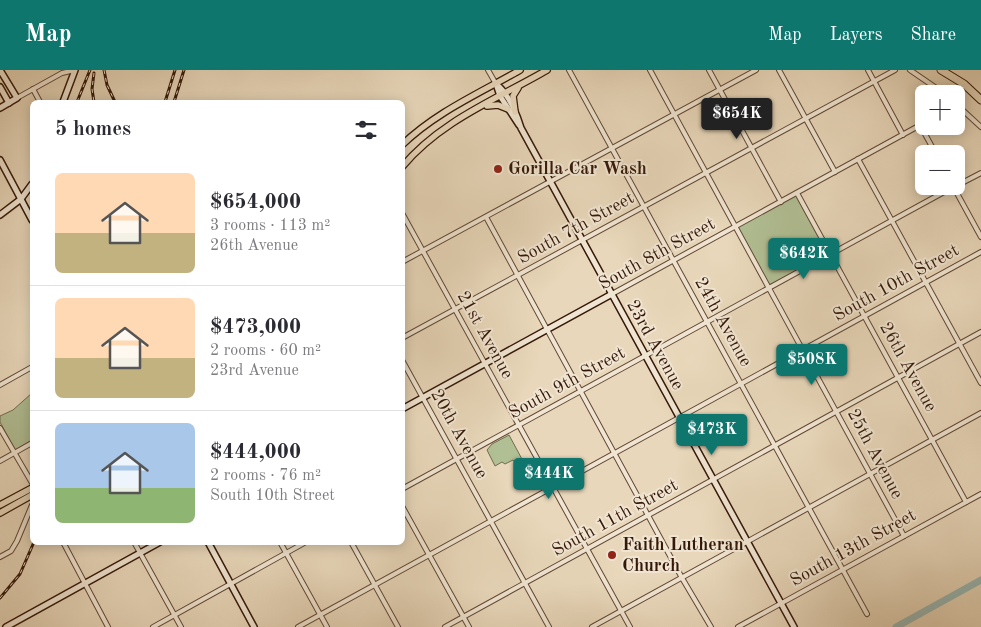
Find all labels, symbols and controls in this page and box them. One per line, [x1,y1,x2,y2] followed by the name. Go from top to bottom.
[25,23,72,47] text: Map
[768,26,802,44] text: Map
[830,26,882,44] text: Layers
[910,26,956,44] text: Share
[915,85,965,195] map controls
[915,85,965,135] button: +
[702,98,772,140] pin: $654K
[712,106,762,122] text: $654K
[352,116,380,144] icon: filters
[55,119,131,140] text: 5 homes
[915,145,965,195] button: −
[508,160,647,178] place label: Gorilla Car Wash
[492,163,504,175] marker: Gorilla Car Wash
[515,189,637,267] street label: South 7th Street
[210,192,301,213] text: $654,000
[95,193,155,253] icon: home
[596,215,718,293] street label: South 8th Street
[210,218,330,234] text: 3 rooms · 113 m²
[210,238,298,254] text: 26th Avenue
[769,238,839,280] pin: $642K
[830,241,962,325] street label: South 10th Street
[779,246,829,262] text: $642K
[691,274,755,370] street label: 24th Avenue
[454,288,516,382] street label: 21st Avenue
[623,297,687,393] street label: 23rd Avenue
[210,317,301,338] text: $473,000
[95,318,155,378] icon: home
[876,319,940,415] street label: 26th Avenue
[210,343,321,359] text: 2 rooms · 60 m²
[506,344,628,422] street label: South 9th Street
[777,344,847,386] pin: $508K
[787,352,837,368] text: $508K
[210,363,299,379] text: 23rd Avenue
[427,386,491,482] street label: 20th Avenue
[844,406,906,502] street label: 25th Avenue
[677,414,747,456] pin: $473K
[687,422,737,438] text: $473K
[210,442,301,463] text: $444,000
[95,443,155,503] icon: home
[514,458,584,500] pin: $444K
[524,466,574,482] text: $444K
[210,468,321,484] text: 2 rooms · 76 m²
[549,476,681,560] street label: South 11th Street
[210,488,335,504] text: South 10th Street
[787,506,919,590] street label: South 13th Street
[622,536,744,575] place label: Faith Lutheran Church
[606,549,618,561] marker: Faith Lutheran Church

